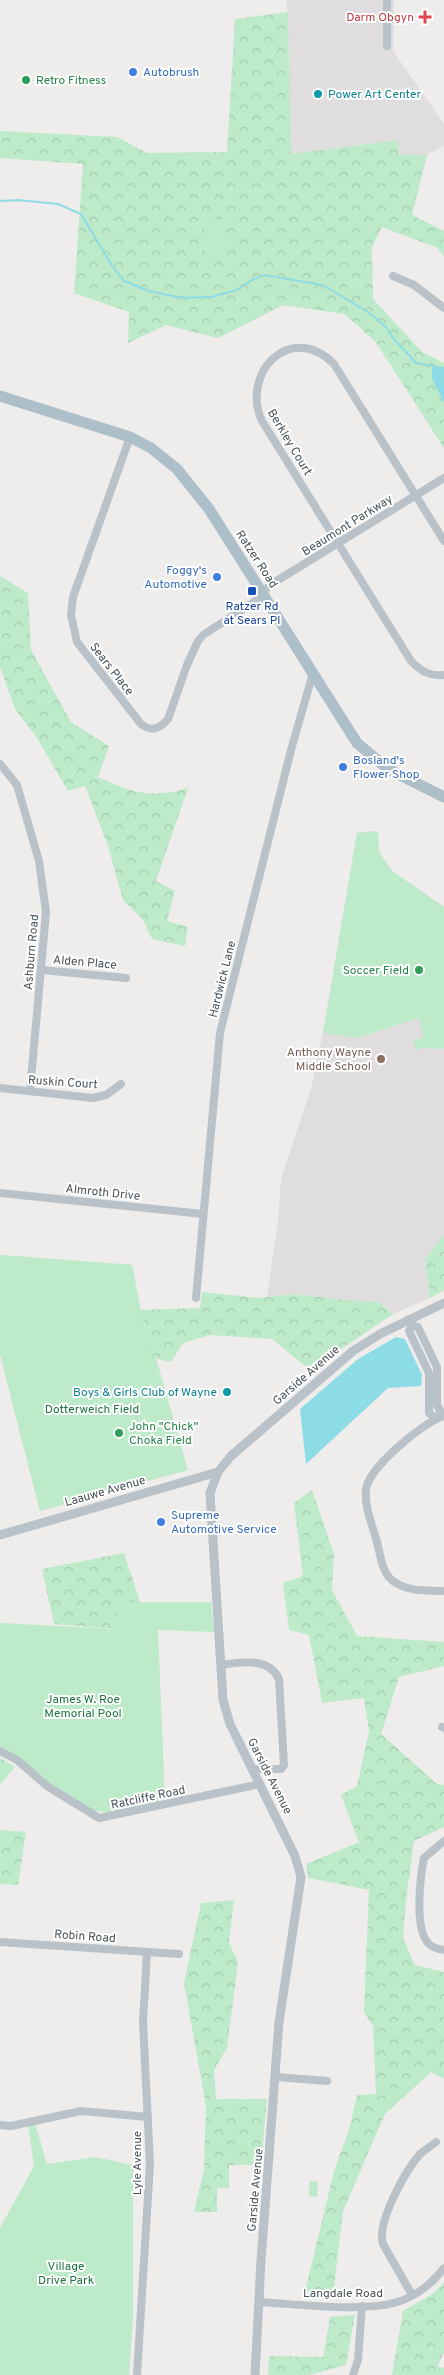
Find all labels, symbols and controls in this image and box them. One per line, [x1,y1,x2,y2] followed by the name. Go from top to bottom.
[346,10,414,26] place label: Darm Obgyn
[418,10,432,24] marker: Darm Obgyn
[143,65,199,81] place label: Autobrush
[127,66,139,78] marker: Autobrush
[36,73,106,89] place label: Retro Fitness
[20,74,32,86] marker: Retro Fitness
[328,87,422,103] place label: Power Art Center
[312,88,324,100] marker: Power Art Center
[263,406,315,479] street label: Berkley Court
[299,491,396,560] street label: Beaumont Parkway
[231,527,281,592] street label: Ratzer Road
[144,563,207,593] place label: Foggy's Automotive
[211,571,223,583] marker: Foggy's Automotive
[246,585,258,597] marker: Ratzer Rd at Sears Pl
[223,599,281,629] place label: Ratzer Rd at Sears Pl
[86,640,137,699] street label: Sears Place
[353,753,420,783] place label: Bosland's Flower Shop
[337,761,349,773] marker: Bosland's Flower Shop
[21,914,43,991] street label: Ashburn Road
[206,939,240,1020] street label: Hardwick Lane
[52,952,117,974] street label: Alden Place
[343,963,409,979] place label: Soccer Field
[413,964,425,976] marker: Soccer Field
[287,1045,371,1075] place label: Anthony Wayne Middle School
[375,1053,387,1065] marker: Anthony Wayne Middle School
[27,1073,98,1093] street label: Ruskin Court
[65,1181,141,1205] street label: Almroth Drive
[270,1342,343,1409] street label: Garside Avenue
[73,1385,217,1401] place label: Boys & Girls Club of Wayne
[221,1386,233,1398] marker: Boys & Girls Club of Wayne
[45,1402,139,1418] park label: Dotterweich Field
[129,1419,199,1449] place label: John "Chick" Choka Field
[113,1427,125,1439] marker: John "Chick" Choka Field
[63,1473,148,1511] street label: Laauwe Avenue
[171,1508,277,1538] place label: Supreme Automotive Service
[155,1516,167,1528] marker: Supreme Automotive Service
[44,1692,122,1722] park label: James W. Roe Memorial Pool
[243,1736,295,1817] street label: Garside Avenue
[109,1782,187,1814] street label: Ratcliffe Road
[54,1927,116,1947] street label: Robin Road
[130,2131,146,2195] street label: Lyle Avenue
[244,2148,268,2232] street label: Garside Avenue
[38,2259,94,2289] park label: Village Drive Park
[303,2286,383,2302] street label: Langdale Road

